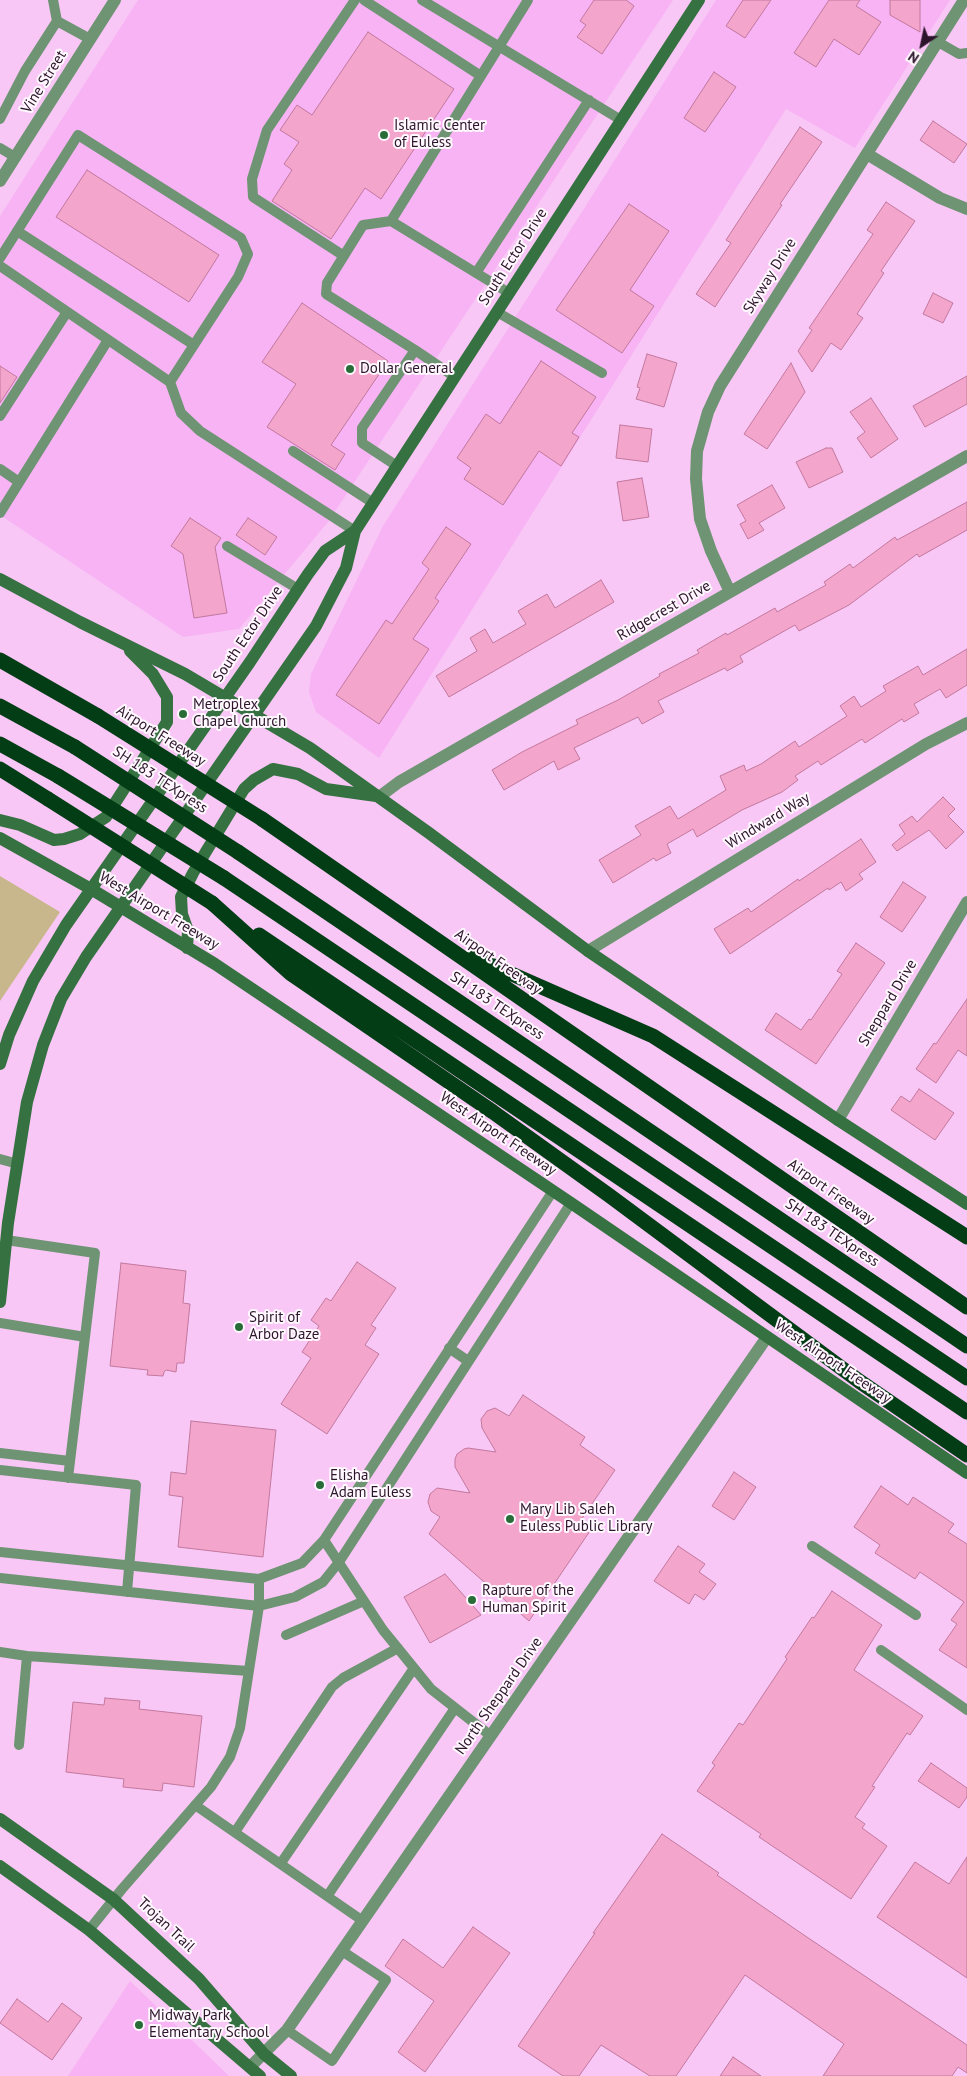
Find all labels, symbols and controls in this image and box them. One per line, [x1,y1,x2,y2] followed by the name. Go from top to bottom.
[897,20,947,70] north arrow
[18,47,70,117] street label: Vine Street
[905,47,922,67] text: N
[394,117,485,152] place label: Islamic Center of Euless
[378,129,390,141] marker: Islamic Center of Euless
[475,205,551,309] street label: South Ector Drive
[740,235,800,317] street label: Skyway Drive
[360,360,453,378] place label: Dollar General
[344,363,356,375] marker: Dollar General
[614,577,714,645] street label: Ridgecrest Drive
[209,583,287,685] street label: South Ector Drive
[193,696,286,731] place label: Metroplex Chapel Church
[113,701,209,771] street label: Airport Freeway
[177,708,189,720] marker: Metroplex Chapel Church
[109,743,211,817] street label: SH 183 TEXpress
[723,789,813,853] street label: Windward Way
[96,868,222,954] street label: West Airport Freeway
[451,925,545,999] street label: Airport Freeway
[855,956,921,1050] street label: Sheppard Drive
[447,968,547,1044] street label: SH 183 TEXpress
[436,1088,560,1180] street label: West Airport Freeway
[784,1155,878,1229] street label: Airport Freeway
[782,1195,882,1271] street label: SH 183 TEXpress
[249,1309,319,1344] place label: Spirit of Arbor Daze
[771,1316,895,1408] street label: West Airport Freeway
[233,1321,245,1333] marker: Spirit of Arbor Daze
[330,1467,411,1502] place label: Elisha Adam Euless
[314,1479,326,1491] marker: Elisha Adam Euless
[520,1501,652,1536] place label: Mary Lib Saleh Euless Public Library
[504,1513,516,1525] marker: Mary Lib Saleh Euless Public Library
[482,1582,574,1617] place label: Rapture of the Human Spirit
[466,1594,478,1606] marker: Rapture of the Human Spirit
[452,1634,546,1758] street label: North Sheppard Drive
[134,1894,198,1956] street label: Trojan Trail
[149,2007,269,2042] place label: Midway Park Elementary School
[133,2019,145,2031] marker: Midway Park Elementary School

